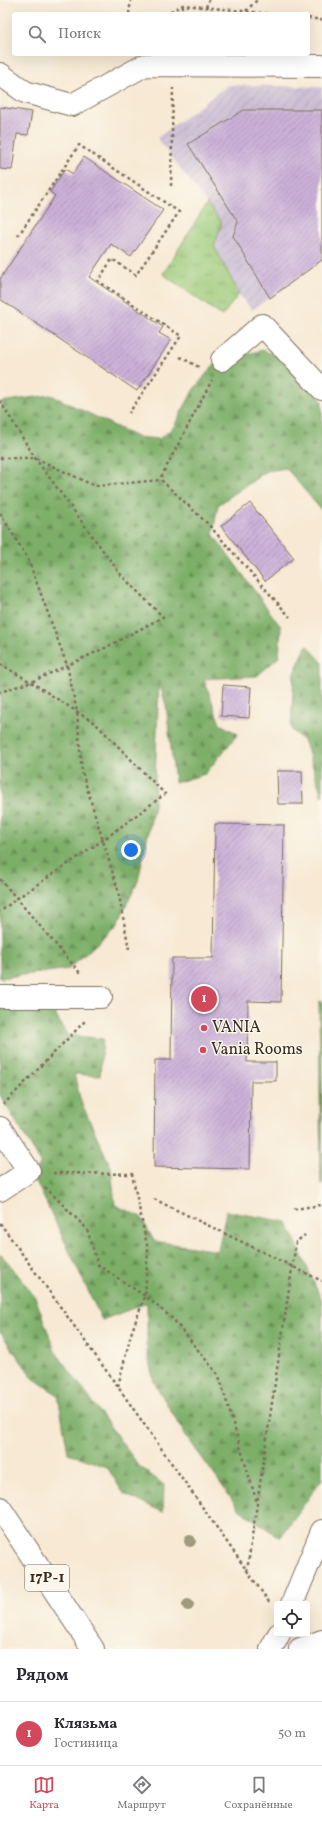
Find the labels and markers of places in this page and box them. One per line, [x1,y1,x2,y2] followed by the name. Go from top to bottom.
[191,984,217,1014] pin: 1
[212,1017,261,1039] place label: VANIA
[199,1023,209,1033] marker: VANIA
[211,1039,303,1061] place label: Vania Rooms
[198,1045,208,1055] marker: Vania Rooms

